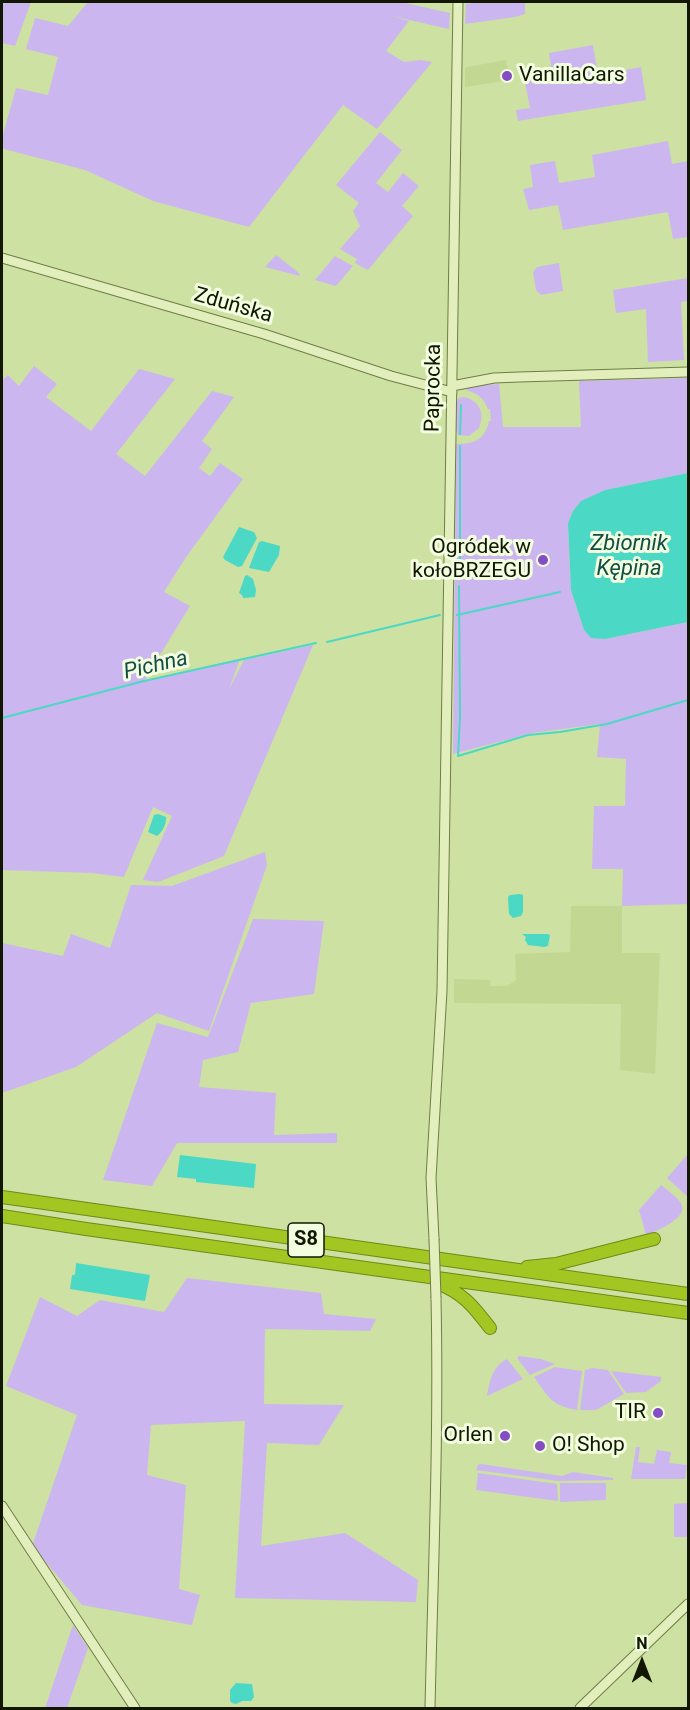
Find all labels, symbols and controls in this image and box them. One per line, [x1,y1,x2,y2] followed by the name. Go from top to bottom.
[519,63,625,89] place label: VanillaCars
[500,69,514,83] marker: VanillaCars
[191,283,275,329] street label: Zduńska
[421,344,447,432] street label: Paprocka
[590,531,668,582] water label: Zbiornik Kępina
[412,535,531,585] place label: Ogródek w kołoBRZEGU
[536,553,550,567] marker: Ogródek w kołoBRZEGU
[121,646,191,686] water label: Pichna
[288,1223,324,1257] road number: S8
[615,1400,646,1426] place label: TIR
[651,1406,665,1420] marker: TIR
[444,1423,493,1449] place label: Orlen
[498,1429,512,1443] marker: Orlen
[552,1433,625,1459] place label: O! Shop
[533,1439,547,1453] marker: O! Shop
[612,1632,672,1692] north arrow
[636,1634,648,1653] text: N

